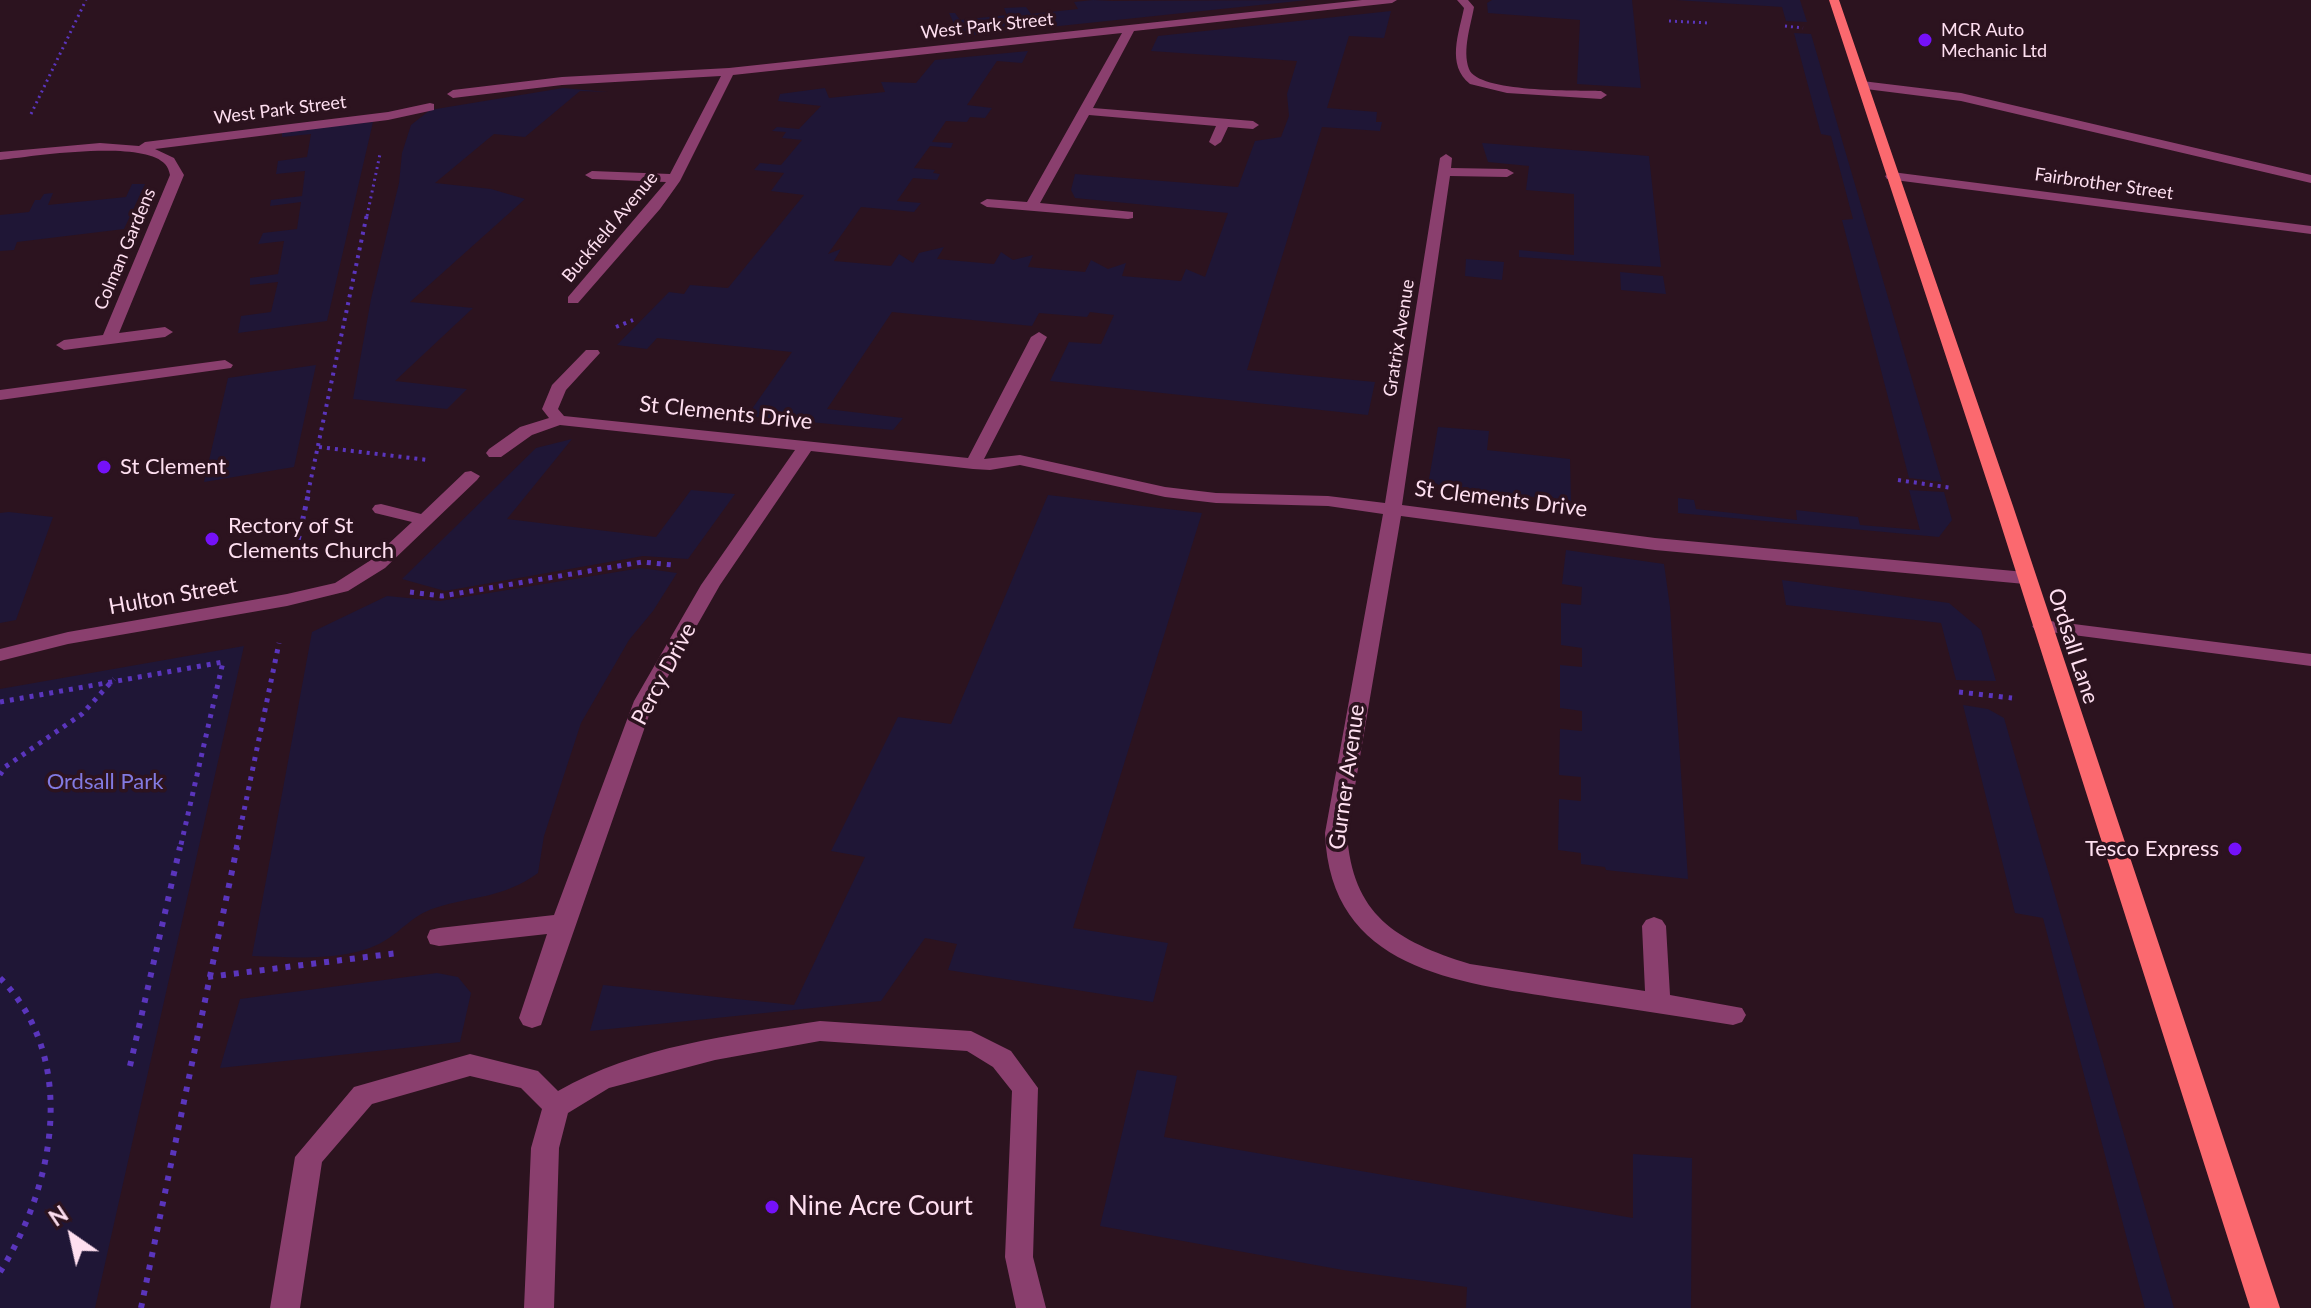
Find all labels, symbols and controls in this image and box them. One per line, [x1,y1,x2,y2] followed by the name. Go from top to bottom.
[920,8,1054,44] street label: West Park Street
[1941,19,2047,62] place label: MCR Auto Mechanic Ltd
[1916,31,1934,49] marker: MCR Auto Mechanic Ltd
[213,91,347,129] street label: West Park Street
[2033,164,2175,204] street label: Fairbrother Street
[558,167,662,287] street label: Buckfield Avenue
[90,185,160,313] street label: Colman Gardens
[1379,278,1419,398] street label: Gratrix Avenue
[638,391,814,435] street label: St Clements Drive
[120,454,226,480] place label: St Clement
[95,458,113,476] marker: St Clement
[1413,475,1589,523] street label: St Clements Drive
[228,513,394,564] place label: Rectory of St Clements Church
[203,530,221,548] marker: Rectory of St Clements Church
[107,572,239,620] street label: Hulton Street
[2042,585,2104,707] street label: Ordsall Lane
[626,618,702,730] street label: Percy Drive
[1324,703,1370,851] street label: Gurner Avenue
[47,769,163,795] park label: Ordsall Park
[2085,836,2219,862] place label: Tesco Express
[2226,840,2244,858] marker: Tesco Express
[788,1191,973,1223] place label: Nine Acre Court
[32,1196,112,1276] north arrow
[763,1198,781,1216] marker: Nine Acre Court
[44,1200,73,1232] text: N

